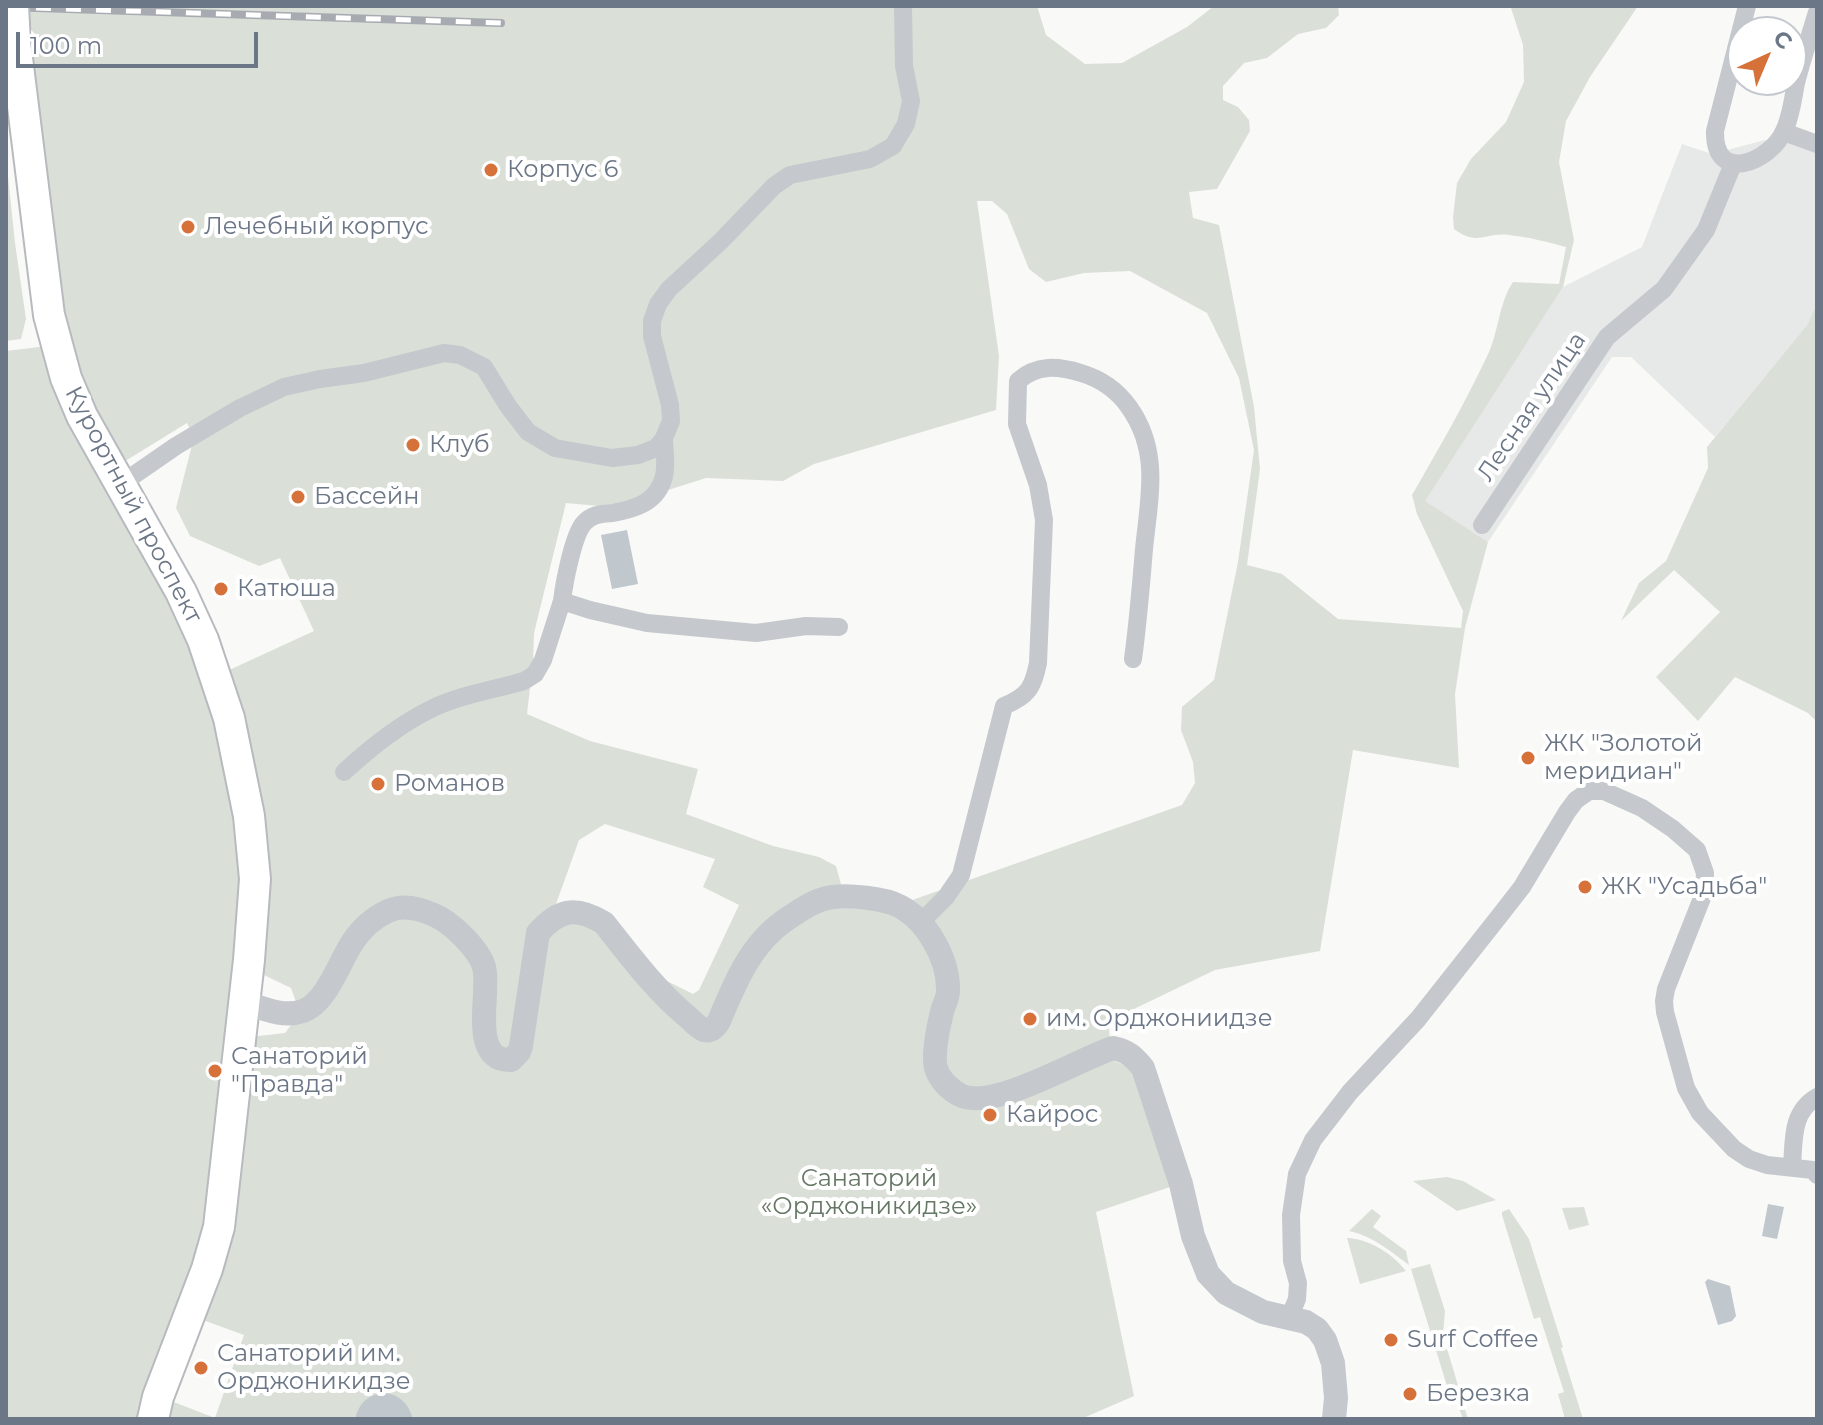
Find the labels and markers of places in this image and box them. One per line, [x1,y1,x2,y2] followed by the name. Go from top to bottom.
[507,156,618,184] place label: Корпус 6
[482,161,500,179] marker: Корпус 6
[204,213,429,241] place label: Лечебный корпус
[179,218,197,236] marker: Лечебный корпус
[429,431,490,459] place label: Клуб
[404,436,422,454] marker: Клуб
[314,483,420,511] place label: Бассейн
[289,488,307,506] marker: Бассейн
[237,575,336,603] place label: Катюша
[212,580,230,598] marker: Катюша
[1544,730,1702,786] place label: ЖК "Золотой меридиан"
[1519,749,1537,767] marker: ЖК "Золотой меридиан"
[394,770,505,798] place label: Романов
[369,775,387,793] marker: Романов
[1601,873,1767,901] place label: ЖК "Усадьба"
[1576,878,1594,896] marker: ЖК "Усадьба"
[1046,1005,1272,1033] place label: им. Орджониидзе
[1021,1010,1039,1028] marker: им. Орджониидзе
[231,1043,368,1099] place label: Санаторий "Правда"
[206,1062,224,1080] marker: Санаторий "Правда"
[1006,1101,1098,1129] place label: Кайрос
[981,1106,999,1124] marker: Кайрос
[1407,1326,1539,1354] place label: Surf Coffee
[1382,1331,1400,1349] marker: Surf Coffee
[217,1340,411,1396] place label: Санаторий им. Орджоникидзе
[192,1359,210,1377] marker: Санаторий им. Орджоникидзе
[1426,1380,1530,1408] place label: Березка
[1401,1385,1419,1403] marker: Березка

